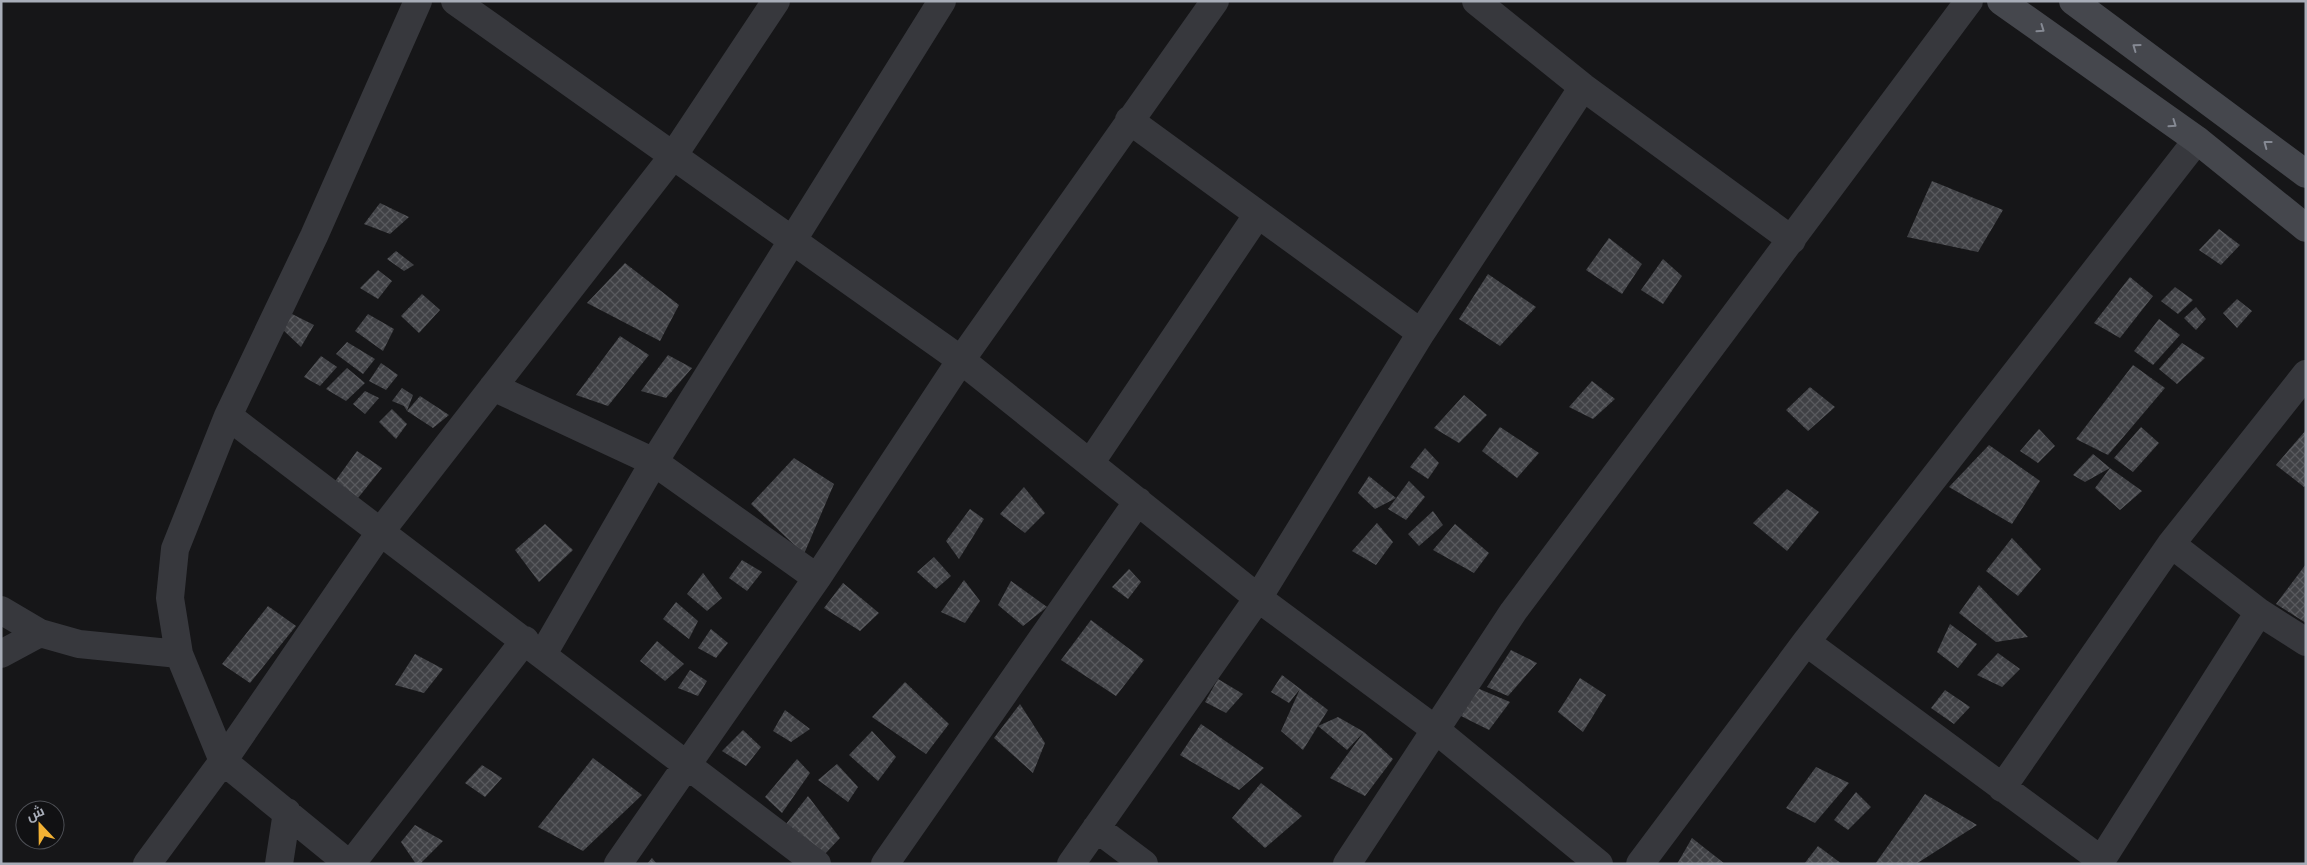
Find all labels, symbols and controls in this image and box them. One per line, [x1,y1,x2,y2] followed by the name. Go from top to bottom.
[2035,24,2044,32] one-way arrow
[2133,45,2142,53] one-way arrow
[2167,118,2177,127] one-way arrow
[2263,141,2273,150] one-way arrow
[15,800,65,850] north arrow
[23,801,47,825] text: ش

